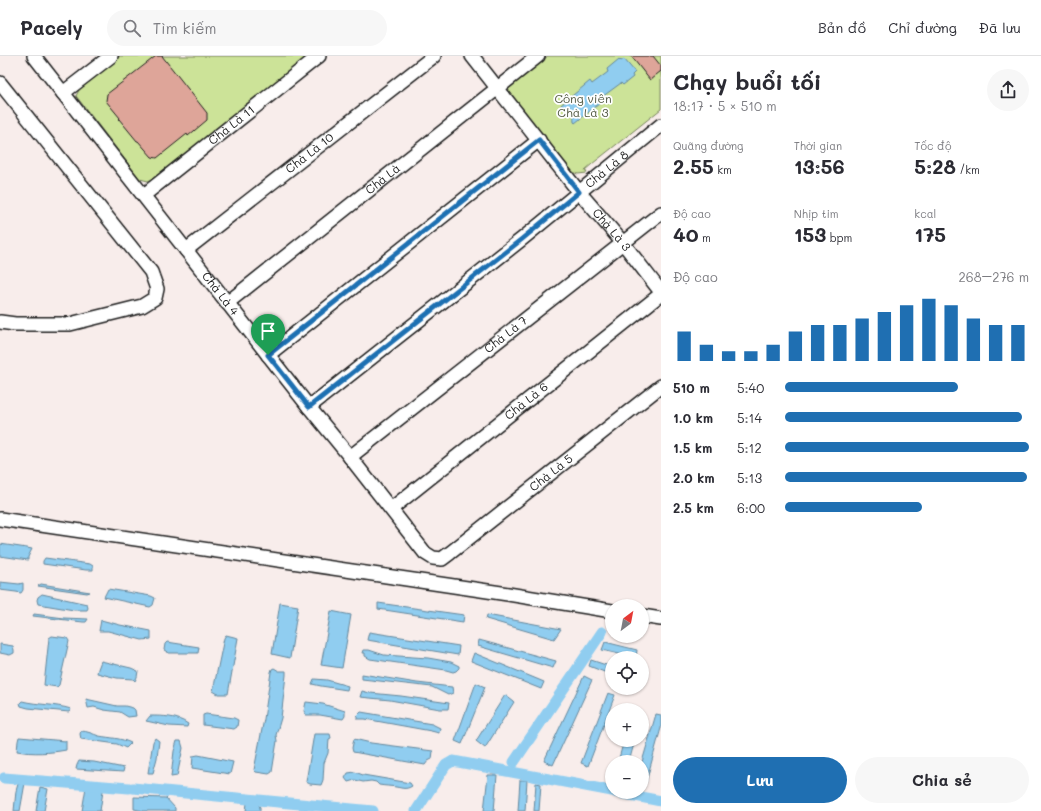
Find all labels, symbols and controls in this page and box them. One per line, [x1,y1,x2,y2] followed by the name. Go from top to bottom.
[107,10,387,46] search box
[20,15,83,40] text: Pacely
[121,17,143,39] icon: search
[153,18,216,38] text: Tìm kiếm
[818,18,866,37] text: Bản đồ
[888,18,957,37] text: Chỉ đường
[979,18,1021,37] text: Đã lưu
[673,67,821,96] text: Chạy buổi tối
[987,69,1029,111] button: share
[554,90,612,120] park label: Công viên Chà Là 3
[673,97,777,114] text: 18:17 · 5 × 510 m
[205,101,258,148] street label: Chà Là 11
[282,128,337,176] street label: Chà Là 10
[673,138,743,153] text: Quãng đường
[794,138,842,153] text: Thời gian
[914,138,951,153] text: Tốc độ
[581,146,631,191] street label: Chà Là 8
[673,153,714,179] text: 2.55
[794,153,845,179] text: 13:56
[914,153,956,179] text: 5:28
[361,160,403,197] street label: Chà Là
[714,162,732,177] text: km
[956,162,980,177] text: /km
[590,204,635,254] street label: Chà Là 3
[673,206,711,221] text: Độ cao
[794,206,839,221] text: Nhịp tim
[914,206,936,221] text: kcal
[673,221,699,247] text: 40
[794,221,826,247] text: 153
[914,221,946,247] text: 175
[699,230,711,245] text: m
[826,230,852,245] text: bpm
[199,268,243,318] street label: Chà Là 4
[673,268,718,285] text: Độ cao
[959,268,1029,285] text: 268–276 m
[480,312,530,356] street label: Chà Là 7
[251,314,285,355] pin
[257,320,279,342] icon: arrive
[501,378,551,423] street label: Chà Là 6
[673,379,710,396] text: 510 m
[737,379,764,396] text: 5:40
[673,409,713,426] text: 1.0 km
[737,409,762,426] text: 5:14
[673,439,712,456] text: 1.5 km
[737,439,762,456] text: 5:12
[526,450,576,494] street label: Chà Là 5
[673,469,715,486] text: 2.0 km
[737,469,762,486] text: 5:13
[673,499,714,516] text: 2.5 km
[737,499,765,516] text: 6:00
[605,599,649,643] north arrow
[605,599,649,799] map controls
[605,651,649,695] button: locate
[605,703,649,747] button: +
[605,755,649,799] button: −
[673,757,847,803] button: Lưu
[855,757,1029,803] button: Chia sẻ

